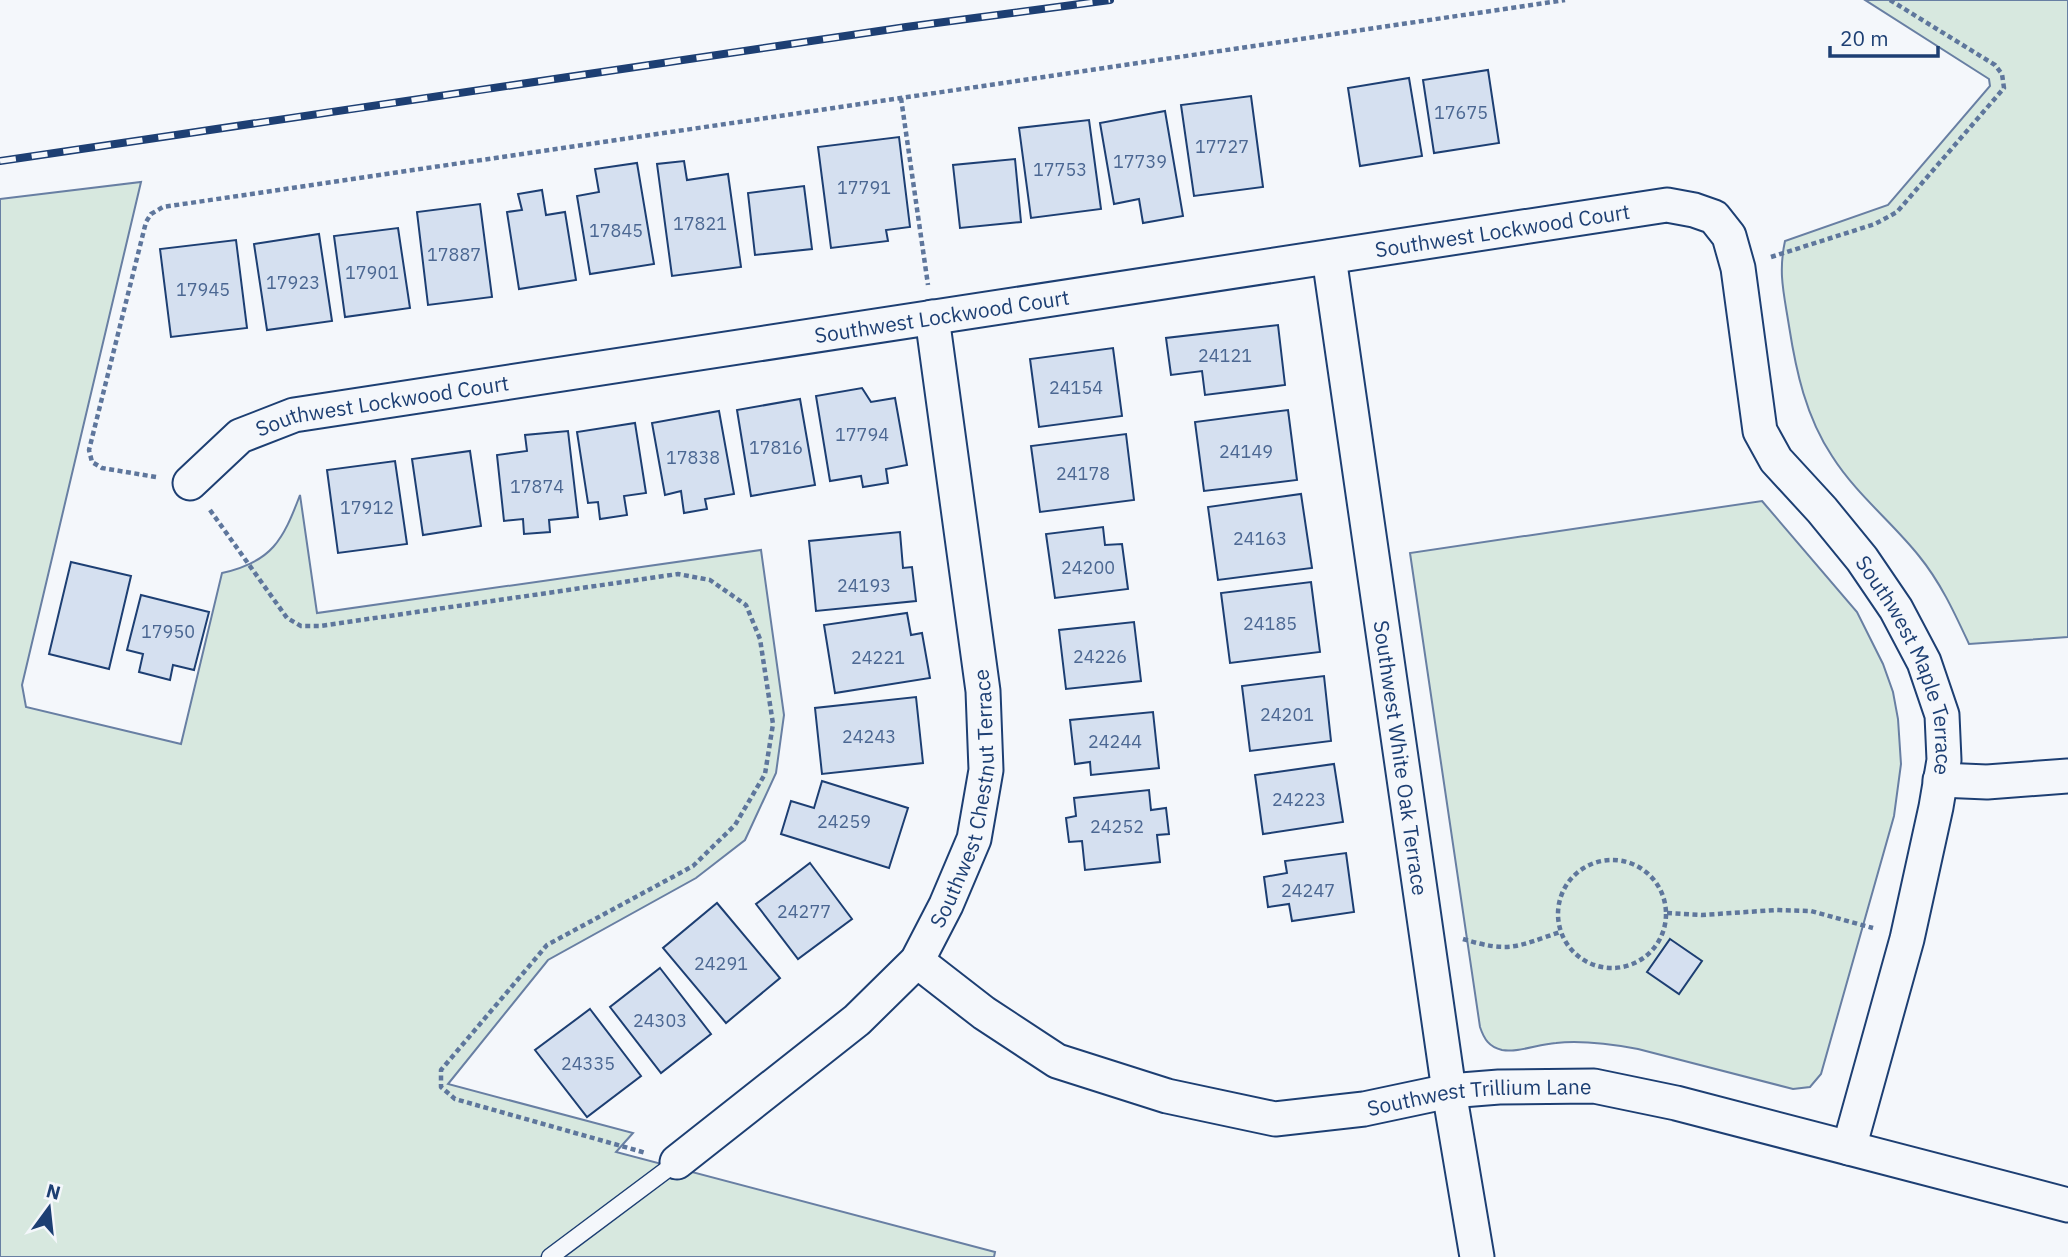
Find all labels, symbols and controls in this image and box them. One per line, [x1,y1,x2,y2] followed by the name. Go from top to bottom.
[1830,14,1938,58] scale bar
[1840,24,1889,52] text: 20 m
[1434,101,1488,124] house number: 17675
[1195,135,1249,158] house number: 17727
[1113,150,1167,173] house number: 17739
[1033,158,1087,181] house number: 17753
[837,176,891,199] house number: 17791
[1373,197,1632,263] street label: Southwest Lockwood Court
[673,212,727,235] house number: 17821
[589,219,643,242] house number: 17845
[427,243,481,266] house number: 17887
[345,261,399,284] house number: 17901
[266,271,320,294] house number: 17923
[176,278,230,301] house number: 17945
[813,283,1071,349] street label: Southwest Lockwood Court
[1198,344,1252,367] house number: 24121
[251,368,511,443] street label: Southwest Lockwood Court
[1049,376,1103,399] house number: 24154
[835,423,889,446] house number: 17794
[749,436,803,459] house number: 17816
[1219,440,1273,463] house number: 24149
[666,446,720,469] house number: 17838
[1056,462,1110,485] house number: 24178
[510,475,564,498] house number: 17874
[340,496,394,519] house number: 17912
[1233,527,1287,550] house number: 24163
[1849,550,1958,778] street label: Southwest Maple Terrace
[1061,556,1115,579] house number: 24200
[837,574,891,597] house number: 24193
[1243,612,1297,635] house number: 24185
[1367,618,1435,897] street label: Southwest White Oak Terrace
[141,620,195,643] house number: 17950
[1073,645,1127,668] house number: 24226
[851,646,905,669] house number: 24221
[923,668,1001,932] street label: Southwest Chestnut Terrace
[1260,703,1314,726] house number: 24201
[842,725,896,748] house number: 24243
[1088,730,1142,753] house number: 24244
[1272,788,1326,811] house number: 24223
[817,810,871,833] house number: 24259
[1090,815,1144,838] house number: 24252
[1281,879,1335,902] house number: 24247
[777,900,831,923] house number: 24277
[694,952,748,975] house number: 24291
[633,1009,687,1032] house number: 24303
[561,1052,615,1075] house number: 24335
[1364,1072,1592,1122] street label: Southwest Trillium Lane
[14,1173,84,1243] north arrow
[44,1178,63,1205] text: N

